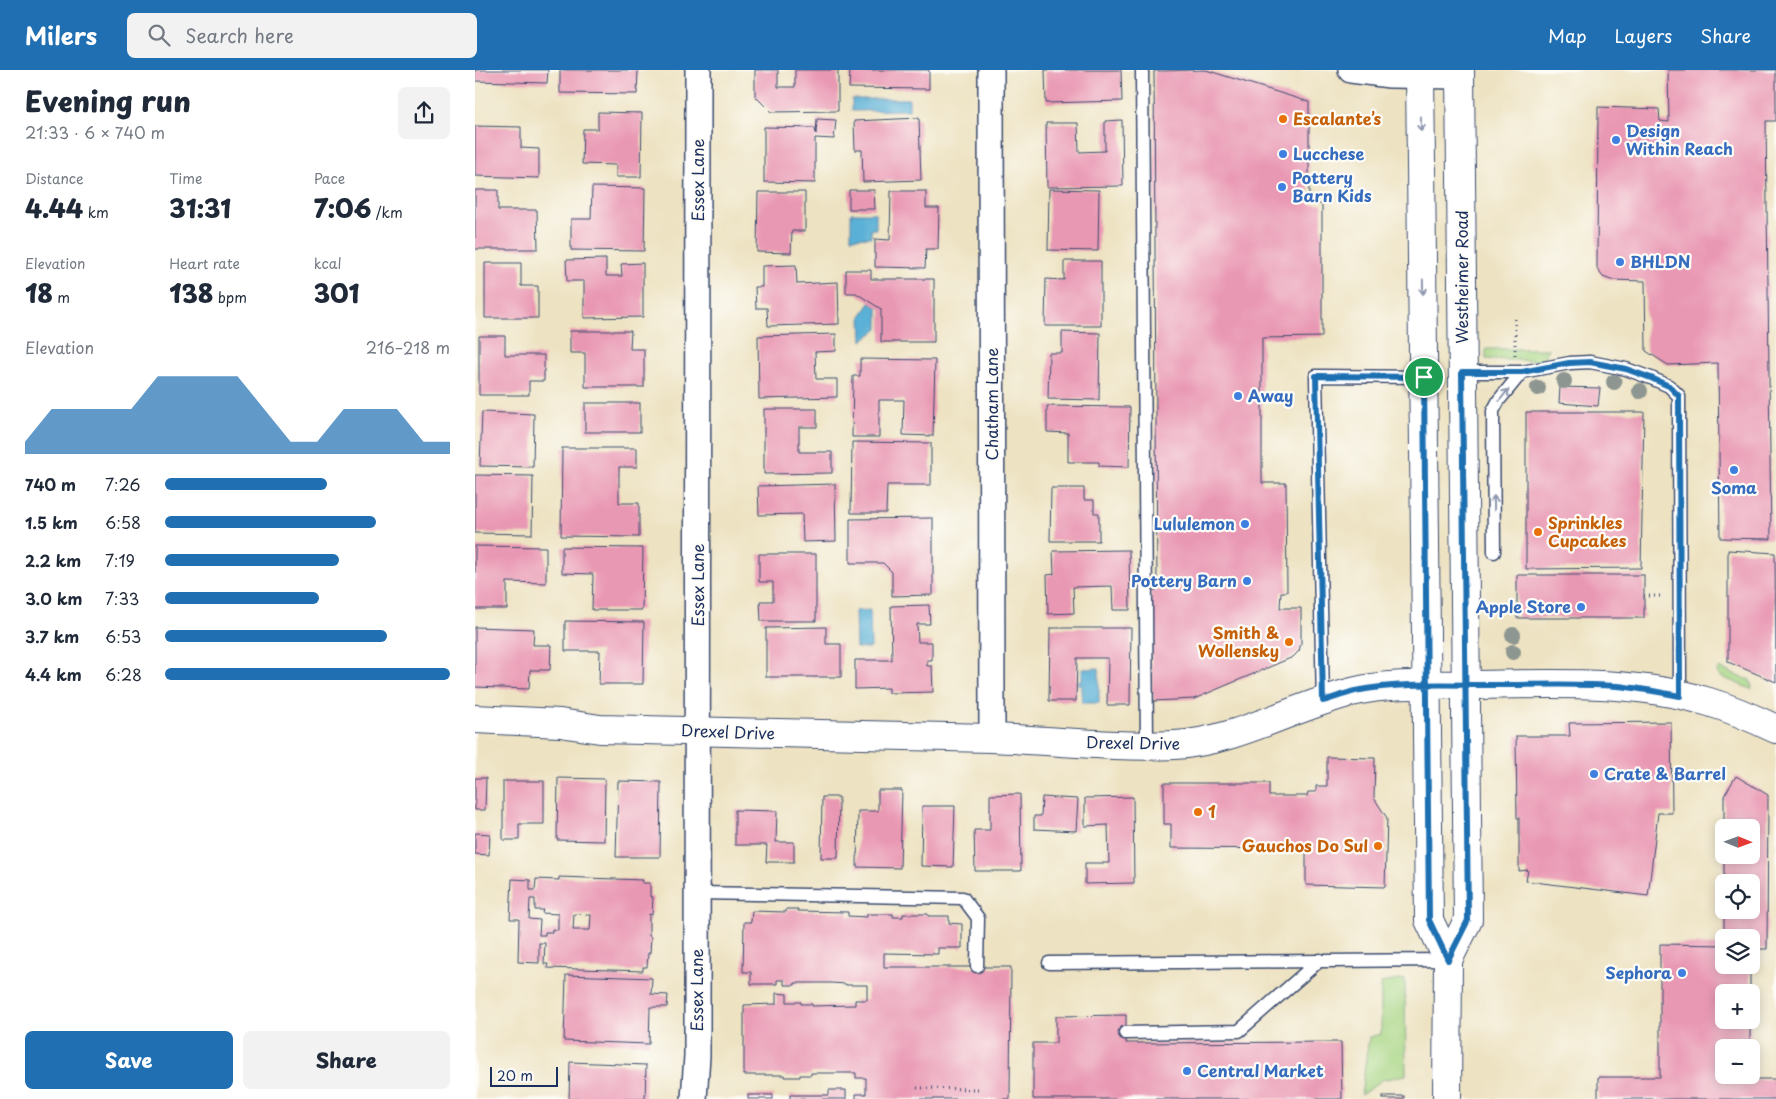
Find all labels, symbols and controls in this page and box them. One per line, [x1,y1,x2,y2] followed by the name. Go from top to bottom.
[127,13,477,58] search box
[25,17,97,53] text: Milers
[145,21,173,49] icon: search
[185,21,294,49] text: Search here
[1548,22,1587,49] text: Map
[1615,22,1672,49] text: Layers
[1700,22,1751,49] text: Share
[25,79,191,122] text: Evening run
[398,87,450,139] button: share
[1293,106,1381,130] place label: Escalante’s
[1277,113,1289,125] marker: Escalante’s
[1416,116,1426,132] one-way arrow
[1626,118,1733,160] place label: Design Within Reach
[25,120,165,144] text: 21:33 · 6 × 740 m
[1610,134,1622,146] marker: Design Within Reach
[685,138,709,222] street label: Essex Lane
[1293,141,1364,165] place label: Lucchese
[1277,148,1289,160] marker: Lucchese
[1292,165,1372,207] place label: Pottery Barn Kids
[25,168,84,189] text: Distance
[169,168,202,189] text: Time
[314,168,345,189] text: Pace
[1276,181,1288,193] marker: Pottery Barn Kids
[25,189,83,227] text: 4.44
[169,189,231,227] text: 31:31
[314,189,371,227] text: 7:06
[83,202,109,223] text: km
[371,202,403,223] text: /km
[1449,210,1473,344] street label: Westheimer Road
[1630,249,1690,273] place label: BHLDN
[25,253,85,274] text: Elevation
[169,253,240,274] text: Heart rate
[314,253,342,274] text: kcal
[1614,256,1626,268] marker: BHLDN
[25,274,53,312] text: 18
[169,274,213,312] text: 138
[314,274,359,312] text: 301
[1418,278,1428,294] one-way arrow
[53,287,70,308] text: m
[213,287,247,308] text: bpm
[25,335,94,359] text: Elevation
[366,335,450,359] text: 216–218 m
[979,348,1003,460] street label: Chatham Lane
[1403,356,1445,398] pin
[1410,363,1438,391] icon: arrive
[1248,383,1293,407] place label: Away
[1498,389,1509,402] one-way arrow
[1232,390,1244,402] marker: Away
[1728,464,1740,476] marker: Soma
[25,472,76,496] text: 740 m
[105,472,140,496] text: 7:26
[1711,475,1757,499] place label: Soma
[1489,495,1499,512] one-way arrow
[25,510,78,534] text: 1.5 km
[105,510,141,534] text: 6:58
[1548,510,1627,552] place label: Sprinkles Cupcakes
[1154,511,1235,535] place label: Lululemon
[1239,518,1251,530] marker: Lululemon
[1532,526,1544,538] marker: Sprinkles Cupcakes
[685,543,709,627] street label: Essex Lane
[25,548,81,572] text: 2.2 km
[105,548,135,572] text: 7:19
[1131,568,1237,592] place label: Pottery Barn
[1241,575,1253,587] marker: Pottery Barn
[25,586,82,610] text: 3.0 km
[105,586,139,610] text: 7:33
[1476,594,1571,618] place label: Apple Store
[1575,601,1587,613] marker: Apple Store
[1198,620,1279,662] place label: Smith & Wollensky
[25,624,79,648] text: 3.7 km
[105,624,141,648] text: 6:53
[1283,636,1295,648] marker: Smith & Wollensky
[25,662,82,686] text: 4.4 km
[105,662,142,686] text: 6:28
[681,717,775,745] street label: Drexel Drive
[1086,729,1180,755] street label: Drexel Drive
[1604,761,1726,785] place label: Crate & Barrel
[1588,768,1600,780] marker: Crate & Barrel
[1208,799,1216,823] place label: 1
[1192,806,1204,818] marker: 1
[1715,819,1760,864] north arrow
[1715,819,1760,1084] map controls
[1242,833,1368,857] place label: Gauchos Do Sul
[1372,840,1384,852] marker: Gauchos Do Sul
[1715,874,1760,919] button: locate
[1715,929,1760,974] button: layers
[684,948,708,1032] street label: Essex Lane
[1606,960,1672,984] place label: Sephora
[1676,967,1688,979] marker: Sephora
[1715,984,1760,1029] button: +
[25,1031,233,1089] button: Save
[243,1031,450,1089] button: Share
[1715,1039,1760,1084] button: −
[1197,1058,1324,1082] place label: Central Market
[490,1064,557,1087] scale bar
[497,1065,533,1086] text: 20 m
[1181,1065,1193,1077] marker: Central Market

